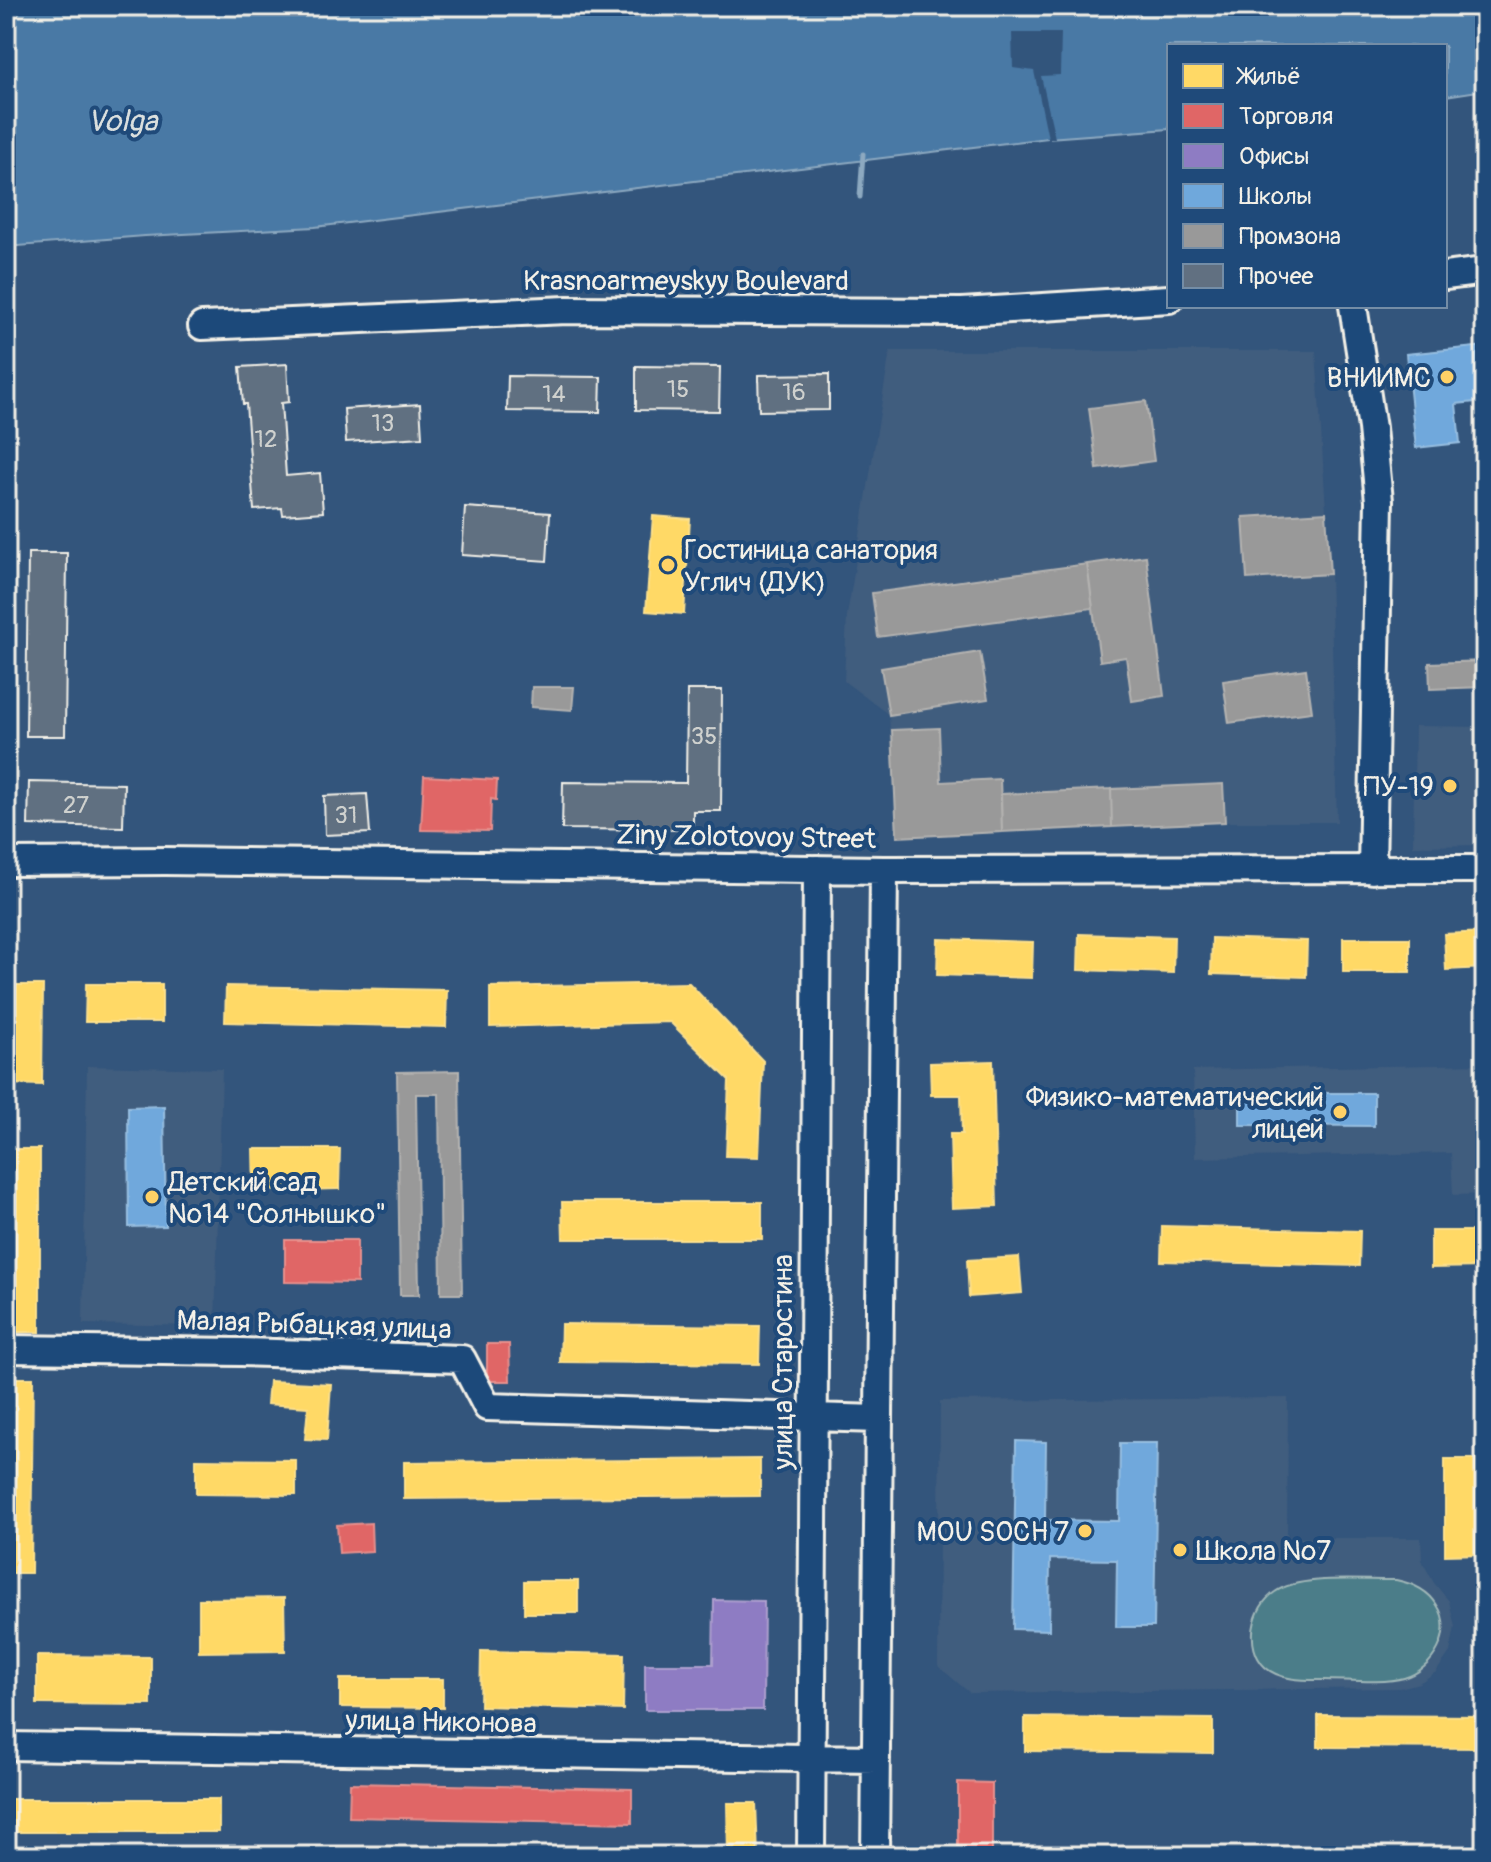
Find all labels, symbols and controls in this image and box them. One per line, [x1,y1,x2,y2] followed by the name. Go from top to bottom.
[1167,44,1447,308] legend
[1235,62,1301,91] text: Жильё
[1239,102,1333,131] text: Торговля
[87,103,159,140] water label: Volga
[1239,142,1310,171] text: Офисы
[1239,182,1312,211] text: Школы
[1239,222,1341,251] text: Промзона
[1239,262,1314,291] text: Прочее
[523,264,849,299] street label: Krasnoarmeyskyy Boulevard
[1326,361,1431,396] place label: ВНИИМС
[1438,368,1456,386] marker: ВНИИМС
[667,375,689,404] house number: 15
[782,378,806,407] house number: 16
[542,380,566,409] house number: 14
[372,409,394,438] house number: 13
[255,425,277,454] house number: 12
[684,533,938,600] place label: Гостиница санатория Углич (ДУК)
[659,556,677,574] marker: Гостиница санатория Углич (ДУК)
[691,722,717,751] house number: 35
[1363,770,1434,805] place label: ПУ-19
[1441,777,1459,795] marker: ПУ-19
[63,791,89,820] house number: 27
[335,801,357,830] house number: 31
[616,818,877,857] street label: Ziny Zolotovoy Street
[1026,1080,1324,1147] place label: Физико-математический лицей
[1331,1103,1349,1121] marker: Физико-математический лицей
[167,1165,386,1232] place label: Детский сад №14 "Солнышко"
[143,1188,161,1206] marker: Детский сад №14 "Солнышко"
[766,1254,801,1471] street label: улица Старостина
[176,1303,452,1348] street label: Малая Рыбацкая улица
[916,1515,1069,1550] place label: MOU SOCH 7
[1076,1522,1094,1540] marker: MOU SOCH 7
[1196,1534,1331,1569] place label: Школа №7
[1171,1541,1189,1559] marker: Школа №7
[344,1703,537,1742] street label: улица Никонова

